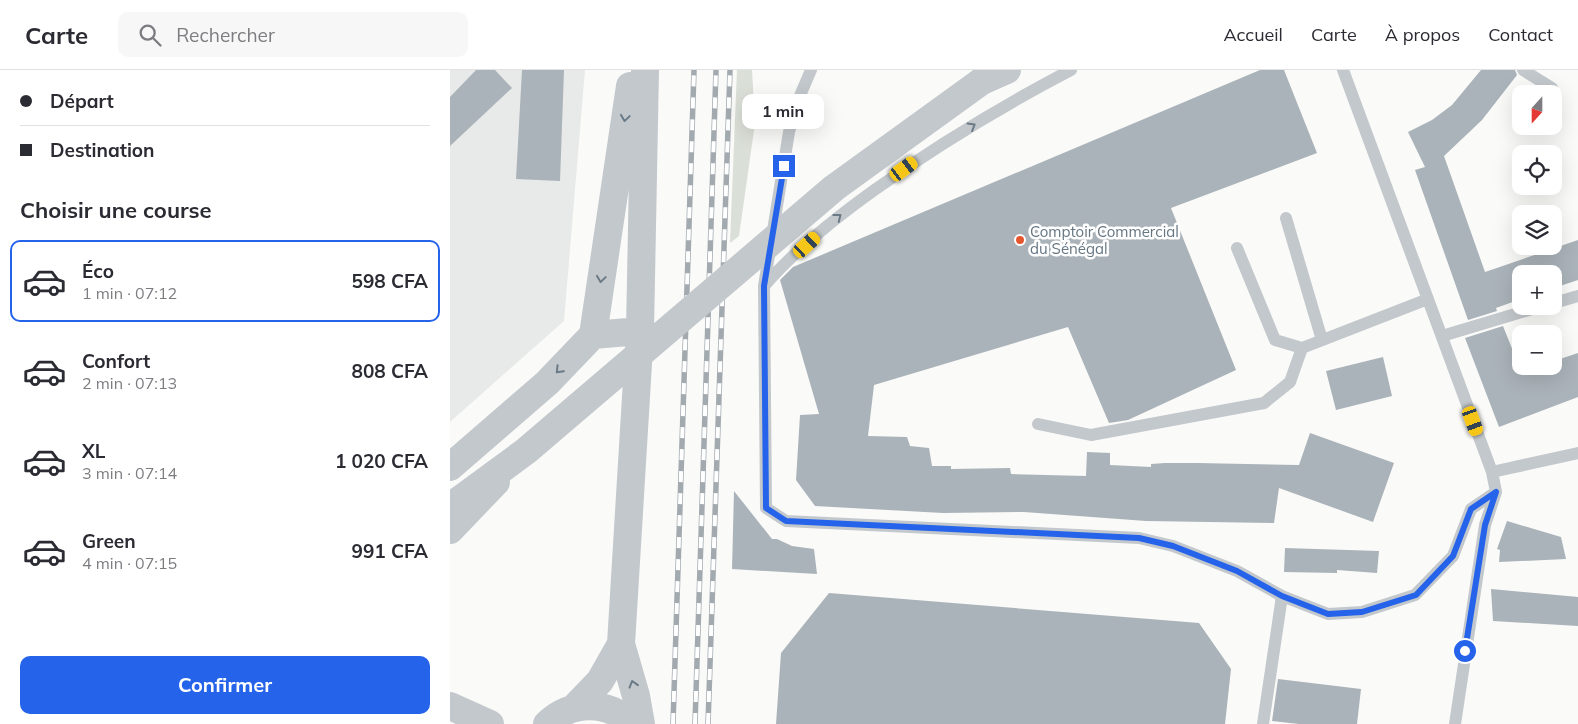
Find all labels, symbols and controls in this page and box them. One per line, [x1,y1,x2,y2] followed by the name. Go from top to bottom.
[118,12,468,57] search box
[25,20,88,50] text: Carte
[136,21,164,49] icon: search
[176,23,275,47] text: Rechercher
[1223,23,1283,46] text: Accueil
[1311,23,1357,46] text: Carte
[1385,23,1460,46] text: À propos
[1488,23,1553,46] text: Contact
[1512,85,1562,135] north arrow
[1512,85,1562,375] map controls
[50,89,114,113] text: Départ
[743,93,825,128] callout: 1 min
[762,101,804,121] text: 1 min
[620,115,631,123] one-way arrow
[967,122,976,132] one-way arrow
[50,138,155,162] text: Destination
[1512,145,1562,195] button: locate
[887,154,920,184] car
[773,155,795,177] route end
[20,196,212,224] text: Choisir une course
[1512,205,1562,255] button: layers
[832,215,841,223] one-way arrow
[1030,222,1179,258] place label: Comptoir Commercial du Sénégal
[790,229,823,261] car
[1014,234,1026,246] marker: Comptoir Commercial du Sénégal
[22,259,67,304] icon: car
[82,259,114,283] text: Éco
[1512,265,1562,315] button: +
[352,269,428,293] text: 598 CFA
[596,275,607,283] one-way arrow
[82,283,177,303] text: 1 min · 07:12
[1512,325,1562,375] button: −
[22,349,67,394] icon: car
[82,349,150,373] text: Confort
[352,359,428,383] text: 808 CFA
[556,365,565,374] one-way arrow
[82,373,177,393] text: 2 min · 07:13
[1460,404,1485,438] car
[22,439,67,484] icon: car
[82,439,105,463] text: XL
[335,449,428,473] text: 1 020 CFA
[82,463,177,483] text: 3 min · 07:14
[22,529,67,574] icon: car
[82,529,136,553] text: Green
[352,539,428,563] text: 991 CFA
[82,553,177,573] text: 4 min · 07:15
[1454,640,1476,662] route start
[20,656,430,714] button: Confirmer
[628,680,638,688] one-way arrow

